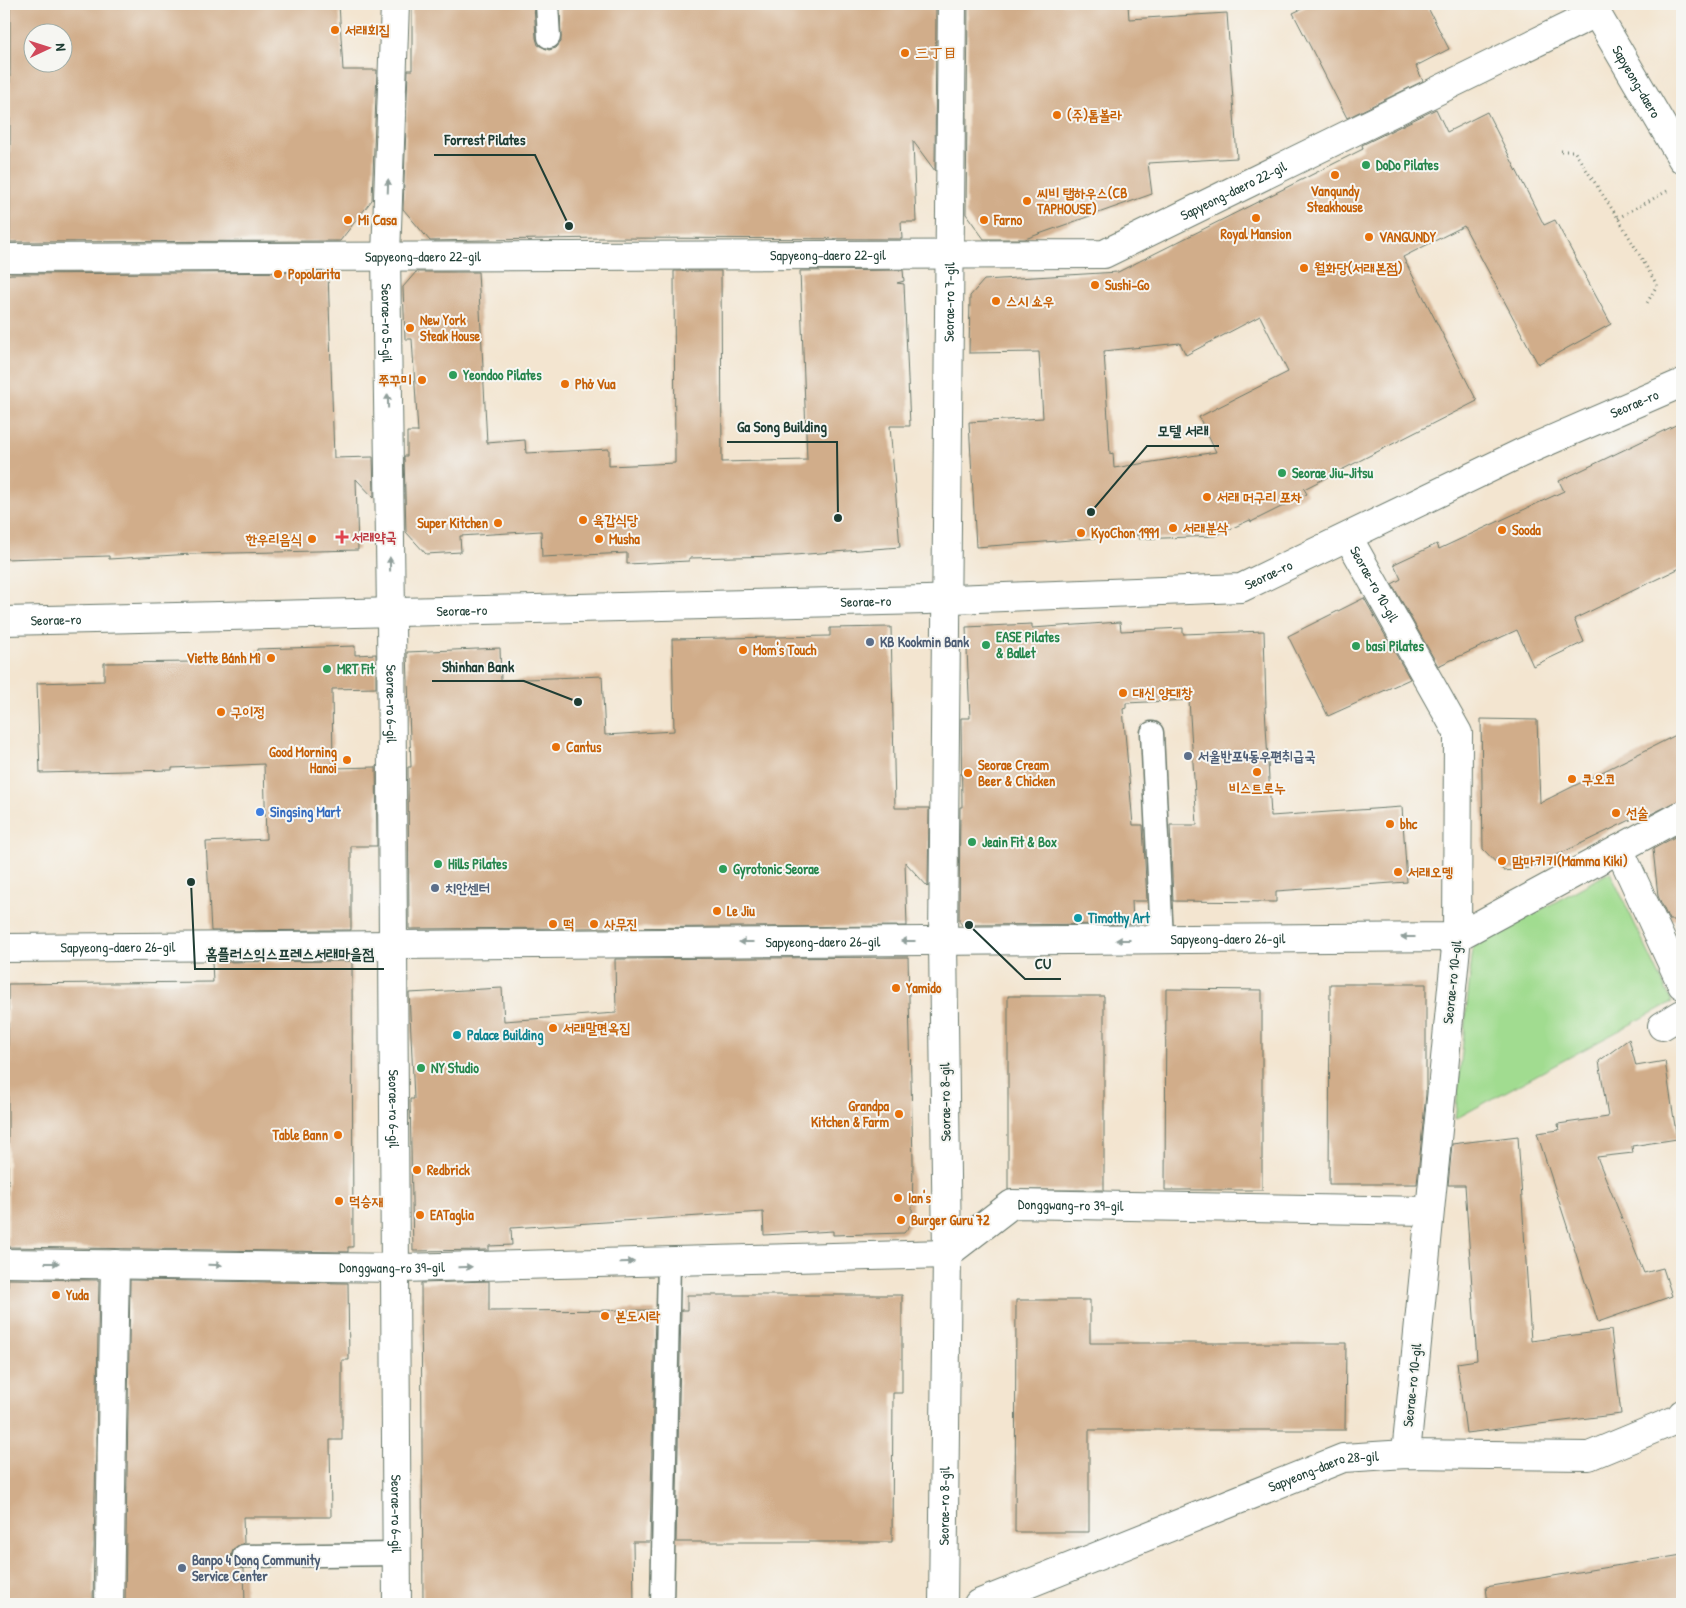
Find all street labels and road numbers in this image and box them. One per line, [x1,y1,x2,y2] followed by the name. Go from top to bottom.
[1608,42,1666,121] street label: Sapyeong-daero
[1177,156,1290,224] street label: Sapyeong-daero 22-gil
[770,245,886,265] street label: Sapyeong-daero 22-gil
[365,246,481,267] street label: Sapyeong-daero 22-gil
[939,262,959,342] street label: Seorae-ro 7-gil
[377,283,398,363] street label: Seorae-ro 5-gil
[1607,384,1662,422] street label: Seorae-ro
[1346,542,1404,625] street label: Seorae-ro 10-gil
[1241,555,1296,594] street label: Seorae-ro
[840,591,892,611] street label: Seorae-ro
[436,600,488,620] street label: Seorae-ro
[30,609,82,629] street label: Seorae-ro
[382,665,402,743] street label: Seorae-ro 6-gil
[1170,928,1286,949] street label: Sapyeong-daero 26-gil
[765,931,881,952] street label: Sapyeong-daero 26-gil
[60,937,176,957] street label: Sapyeong-daero 26-gil
[1438,939,1466,1025] street label: Seorae-ro 10-gil
[934,1062,956,1142] street label: Seorae-ro 8-gil
[384,1070,404,1148] street label: Seorae-ro 6-gil
[1018,1194,1124,1216] street label: Donggwang-ro 39-gil
[339,1257,445,1278] street label: Donggwang-ro 39-gil
[1398,1342,1426,1428] street label: Seorae-ro 10-gil
[1265,1446,1379,1496] street label: Sapyeong-daero 28-gil
[934,1466,954,1546] street label: Seorae-ro 8-gil
[387,1475,407,1553] street label: Seorae-ro 6-gil

